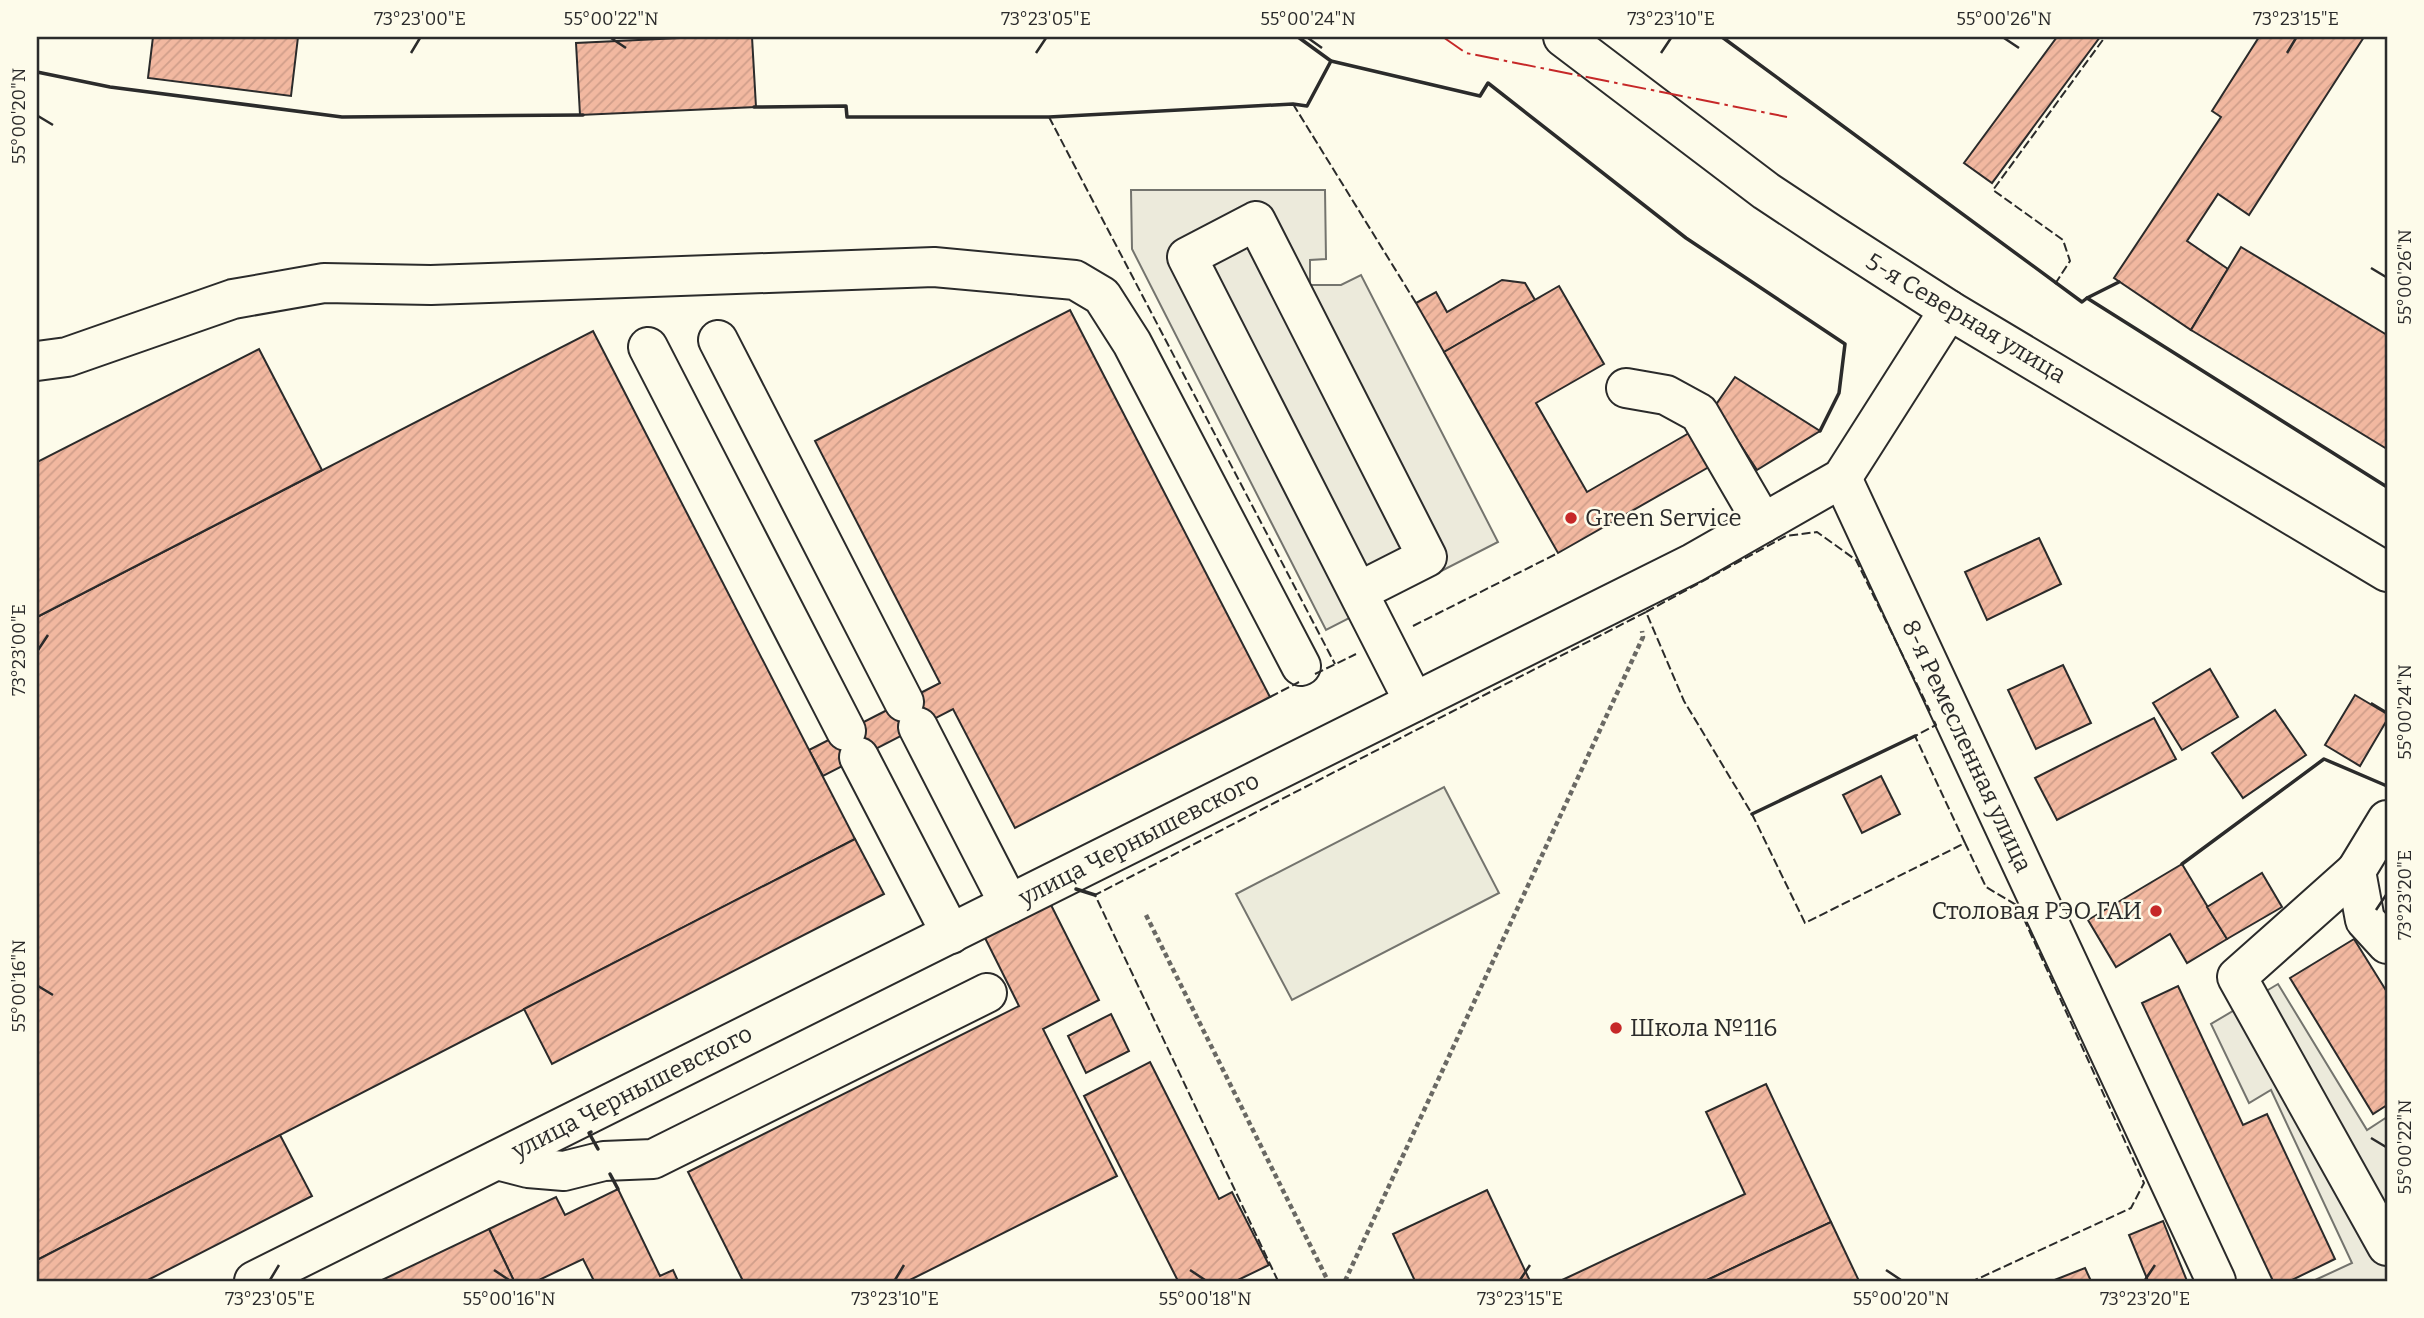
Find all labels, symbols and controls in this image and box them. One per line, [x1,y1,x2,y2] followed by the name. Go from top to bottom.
[374,8,466,30] text: 73°23'00"E
[564,8,658,30] text: 55°00'22"N
[1001,8,1091,30] text: 73°23'05"E
[1260,8,1356,30] text: 55°00'24"N
[1627,8,1715,30] text: 73°23'10"E
[1956,8,2052,30] text: 55°00'26"N
[2253,8,2339,30] text: 73°23'15"E
[8,68,30,164] text: 55°00'20"N
[2394,229,2416,325] text: 55°00'26"N
[1861,247,2071,389] street label: 5-я Северная улица
[1585,504,1742,532] place label: Green Service
[1563,510,1579,526] marker: Green Service
[8,604,30,696] text: 73°23'00"E
[1896,615,2038,877] street label: 8-я Ремесленная улица
[2394,664,2416,760] text: 55°00'24"N
[1013,766,1264,912] street label: улица Чернышевского
[2394,850,2416,940] text: 73°23'20"E
[1931,897,2142,925] place label: Столовая РЭО ГАИ
[2148,903,2164,919] marker: Столовая РЭО ГАИ
[8,939,30,1033] text: 55°00'16"N
[1630,1014,1777,1042] place label: Школа №116
[506,1019,757,1165] street label: улица Чернышевского
[1608,1020,1624,1036] marker: Школа №116
[2394,1100,2416,1194] text: 55°00'22"N
[225,1288,315,1310] text: 73°23'05"E
[462,1288,556,1310] text: 55°00'16"N
[851,1288,939,1310] text: 73°23'10"E
[1158,1288,1252,1310] text: 55°00'18"N
[1477,1288,1563,1310] text: 73°23'15"E
[1853,1288,1949,1310] text: 55°00'20"N
[2100,1288,2190,1310] text: 73°23'20"E

